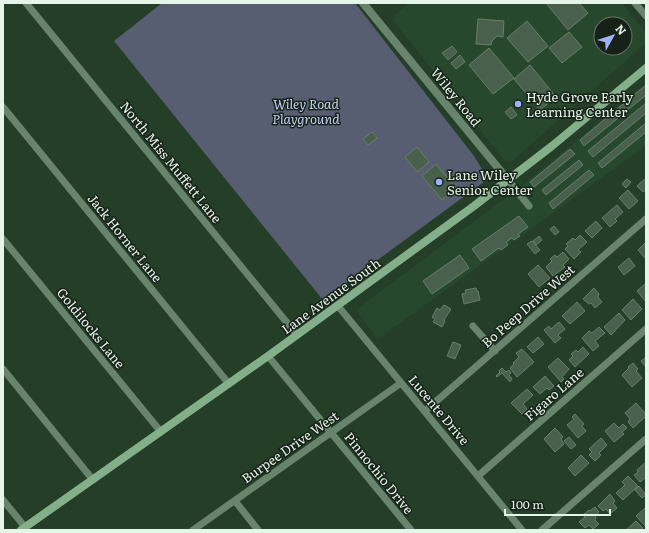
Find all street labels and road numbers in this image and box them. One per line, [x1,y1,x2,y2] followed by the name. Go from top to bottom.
[427,63,486,130] street label: Wiley Road
[116,97,227,227] street label: North Miss Muffett Lane
[84,189,167,286] street label: Jack Horner Lane
[277,253,384,338] street label: Lane Avenue South
[477,259,579,351] street label: Bo Peep Drive West
[53,283,130,372] street label: Goldilocks Lane
[520,362,588,425] street label: Figaro Lane
[404,371,475,449] street label: Lucente Drive
[237,406,343,487] street label: Burpee Drive West
[340,428,419,518] street label: Pinnochio Drive

